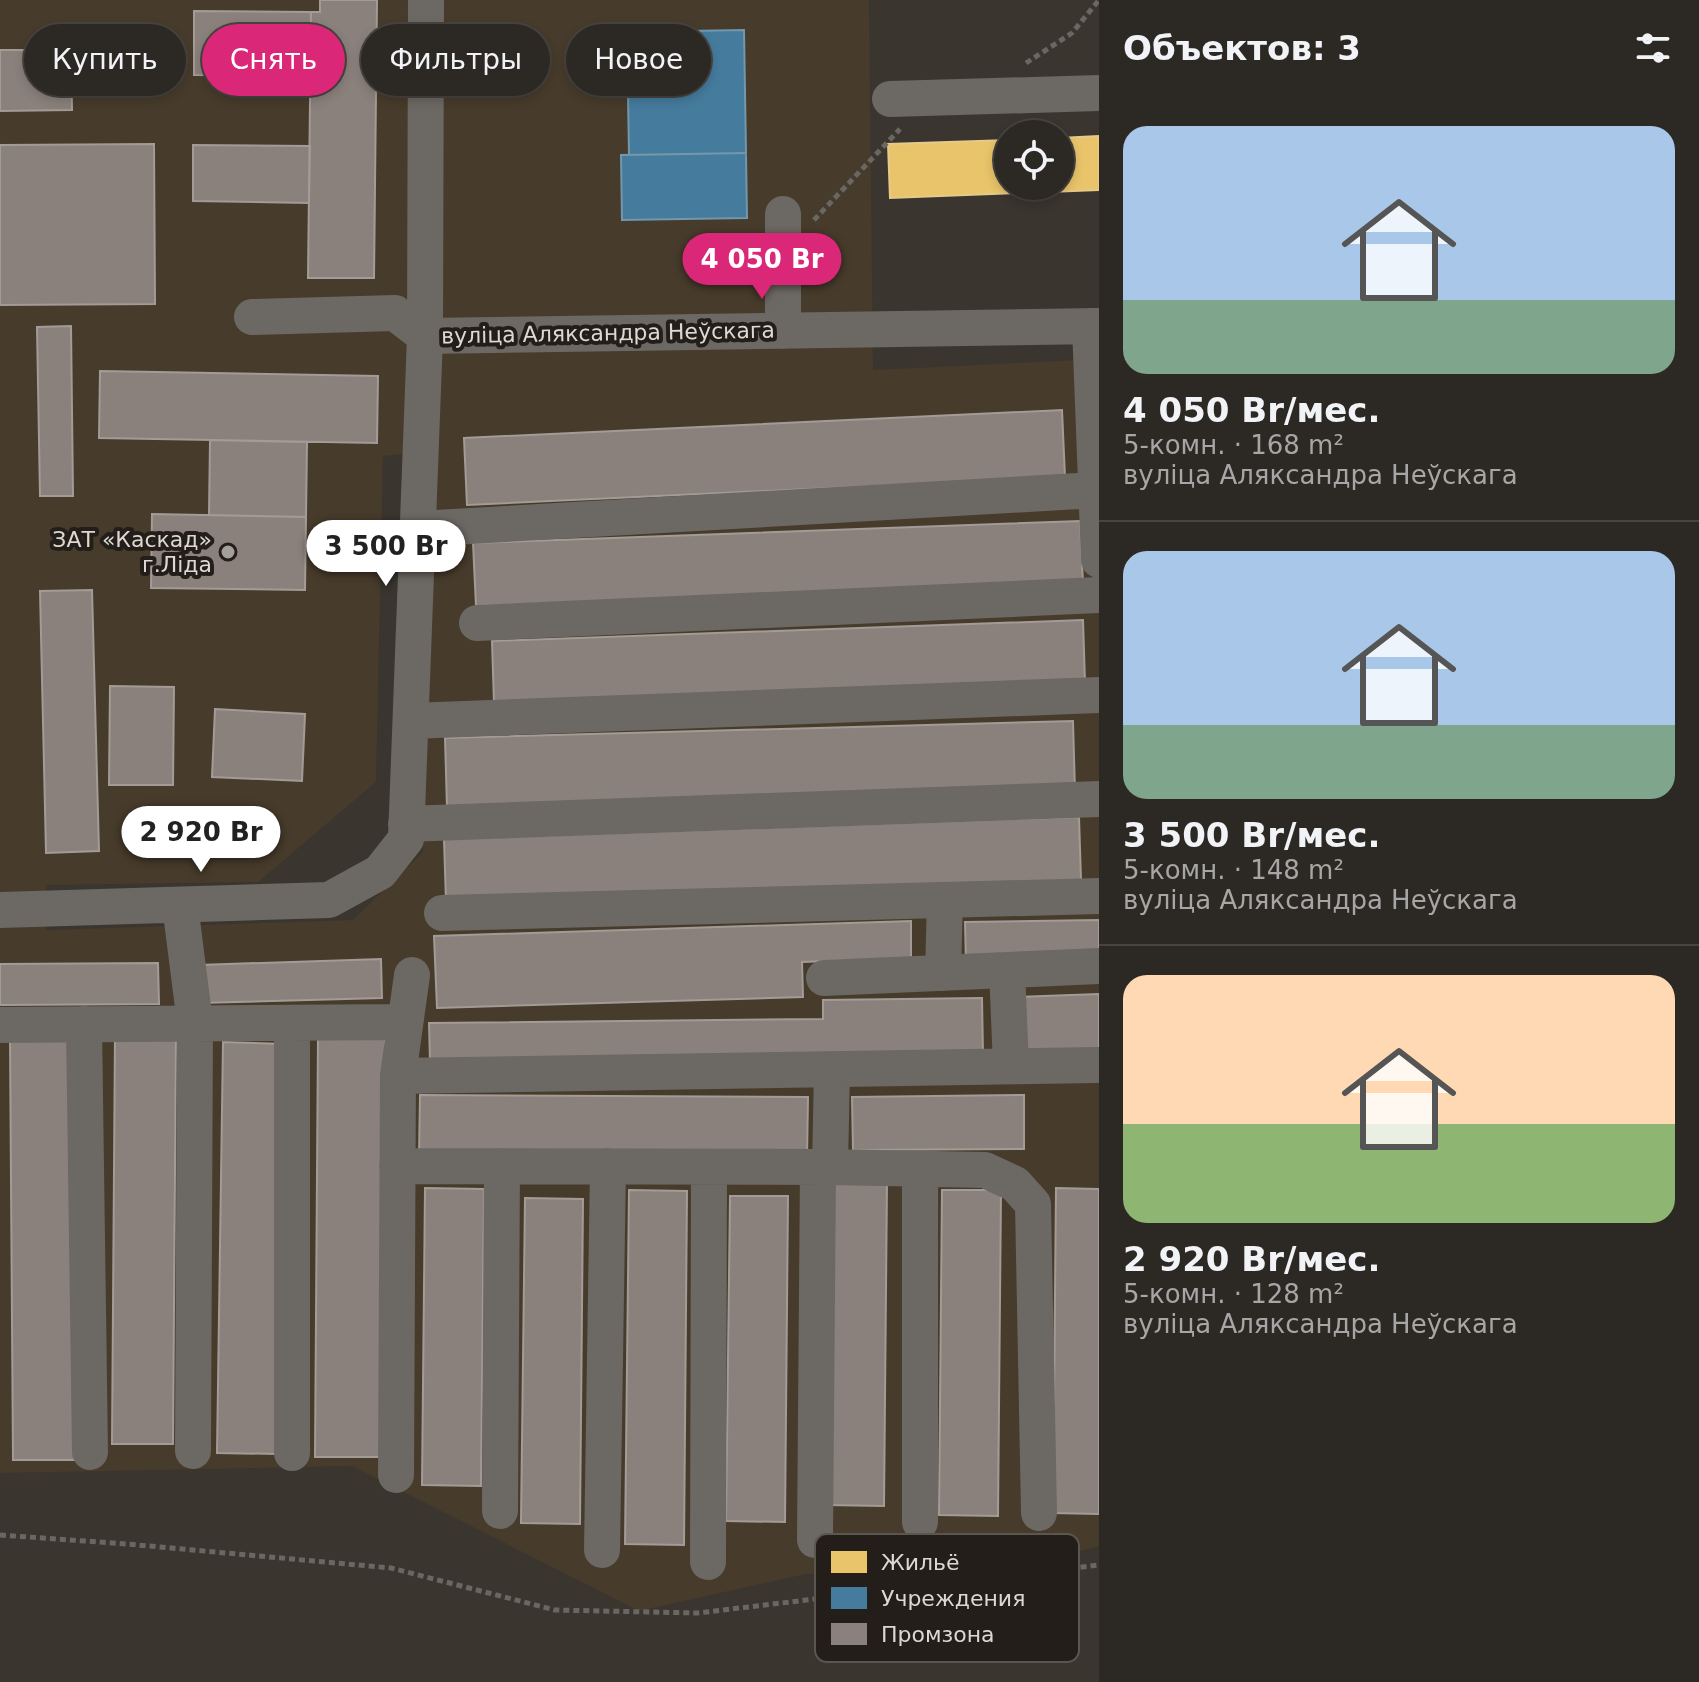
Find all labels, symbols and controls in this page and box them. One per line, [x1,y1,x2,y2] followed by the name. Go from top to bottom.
[24,24,186,96] chip: Купить
[202,24,345,96] chip: Снять
[361,24,550,96] chip: Фильтры
[566,24,711,96] chip: Новое
[1631,26,1675,70] icon: filters
[1123,28,1361,68] text: Объектов: 3
[994,120,1074,200] map controls
[994,120,1074,200] button: locate
[1327,178,1471,322] icon: home
[679,233,845,301] pin: 4 050 Br
[700,244,824,274] text: 4 050 Br
[441,318,775,348] street label: вуліца Аляксандра Неўскага
[1123,390,1380,430] text: 4 050 Br/мес.
[1123,430,1344,460] text: 5-комн. · 168 m²
[1123,460,1518,490] text: вуліца Аляксандра Неўскага
[303,520,469,588] pin: 3 500 Br
[52,527,212,577] place label: ЗАТ «Каскад» г.Ліда
[324,531,448,561] text: 3 500 Br
[219,543,237,561] marker: ЗАТ «Каскад» г.Ліда
[1327,603,1471,747] icon: home
[118,806,284,874] pin: 2 920 Br
[1123,815,1380,855] text: 3 500 Br/мес.
[139,817,263,847] text: 2 920 Br
[1123,855,1344,885] text: 5-комн. · 148 m²
[1123,885,1518,915] text: вуліца Аляксандра Неўскага
[1327,1027,1471,1171] icon: home
[1123,1239,1380,1279] text: 2 920 Br/мес.
[1123,1279,1344,1309] text: 5-комн. · 128 m²
[1123,1309,1518,1339] text: вуліца Аляксандра Неўскага
[815,1534,1079,1662] legend
[881,1550,960,1575] text: Жильё
[881,1586,1025,1611] text: Учреждения
[881,1622,995,1647] text: Промзона

